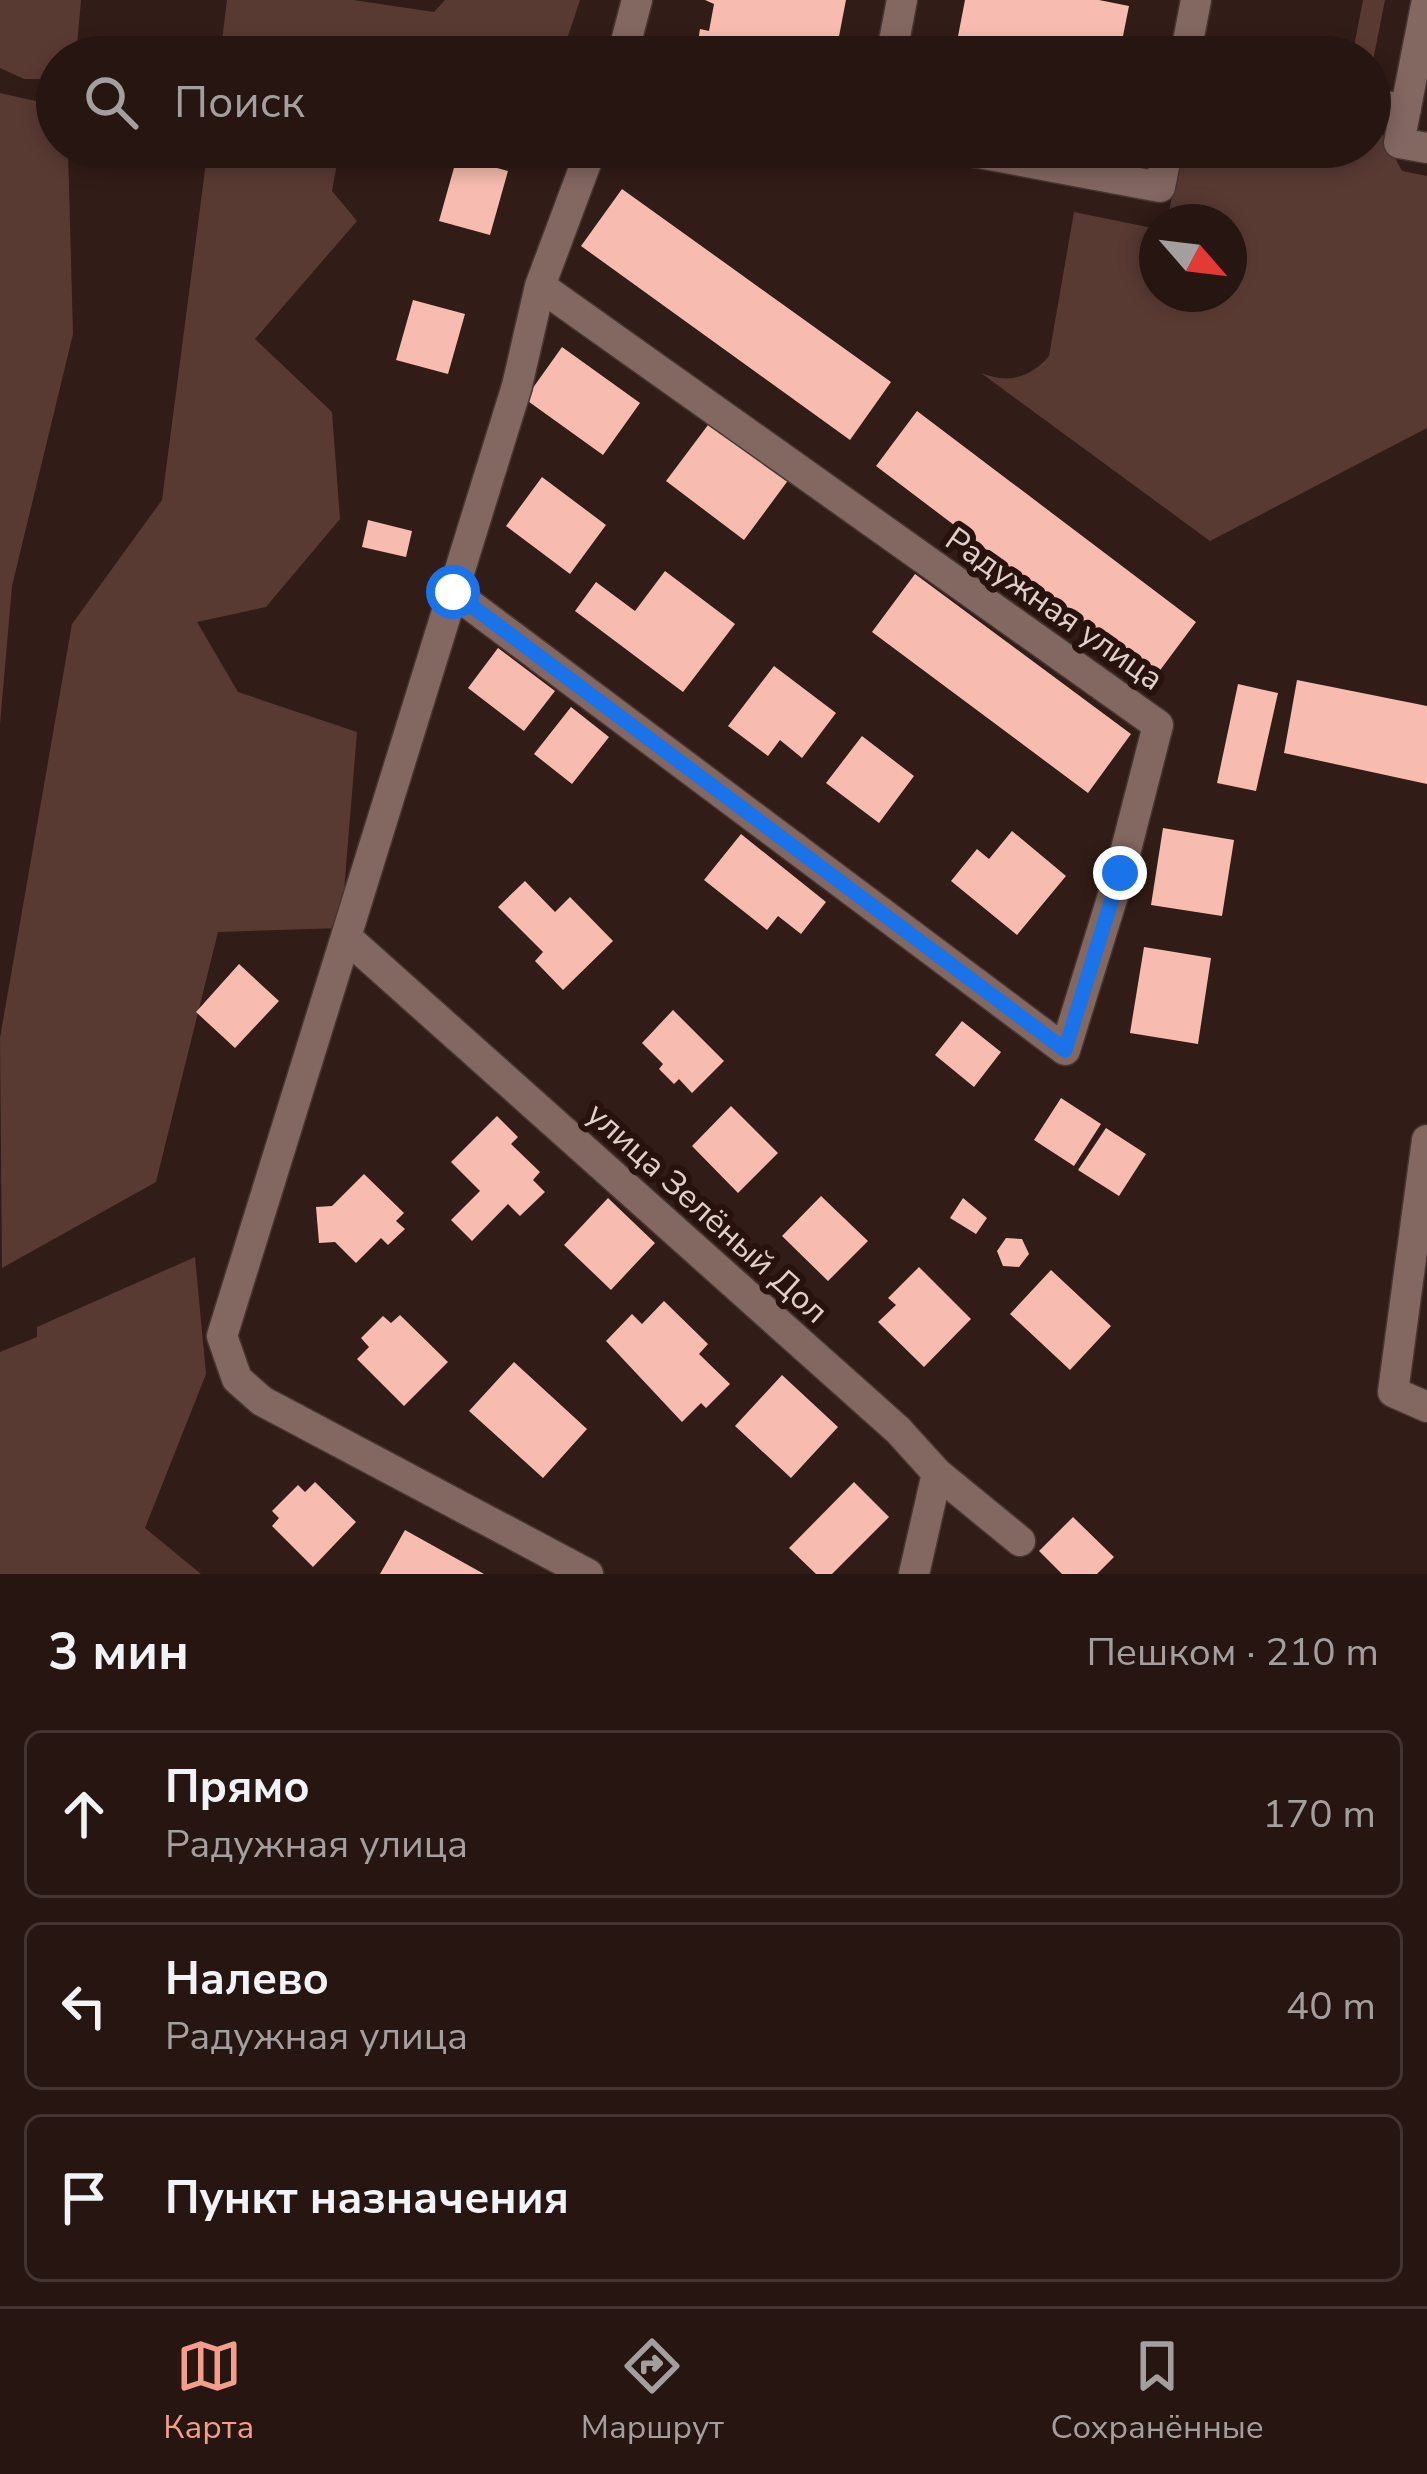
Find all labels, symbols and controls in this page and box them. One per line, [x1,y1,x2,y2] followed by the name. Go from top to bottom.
[36,36,1391,168] search box
[78,69,144,135] icon: search
[174,72,305,133] text: Поиск
[1139,204,1247,312] north arrow
[936,517,1172,701] street label: Радужная улица
[426,565,480,619] route start
[1093,846,1147,900] route end
[577,1093,837,1334] street label: улица Зелёный Дол
[48,1617,189,1687] text: 3 мин
[1086,1626,1379,1679] text: Пешком · 210 m
[165,1757,310,1818] text: Прямо
[51,1781,117,1847] icon: ahead
[1262,1788,1376,1841] text: 170 m
[165,1818,468,1871] text: Радужная улица
[165,1949,329,2010] text: Налево
[51,1973,117,2039] icon: left
[1286,1980,1376,2033] text: 40 m
[165,2010,468,2063] text: Радужная улица
[51,2165,117,2231] icon: arrive
[165,2168,569,2229] text: Пункт назначения
[163,2333,254,2450] tab: Карта
[581,2333,724,2450] tab: Маршрут
[1051,2333,1264,2450] tab: Сохранённые

